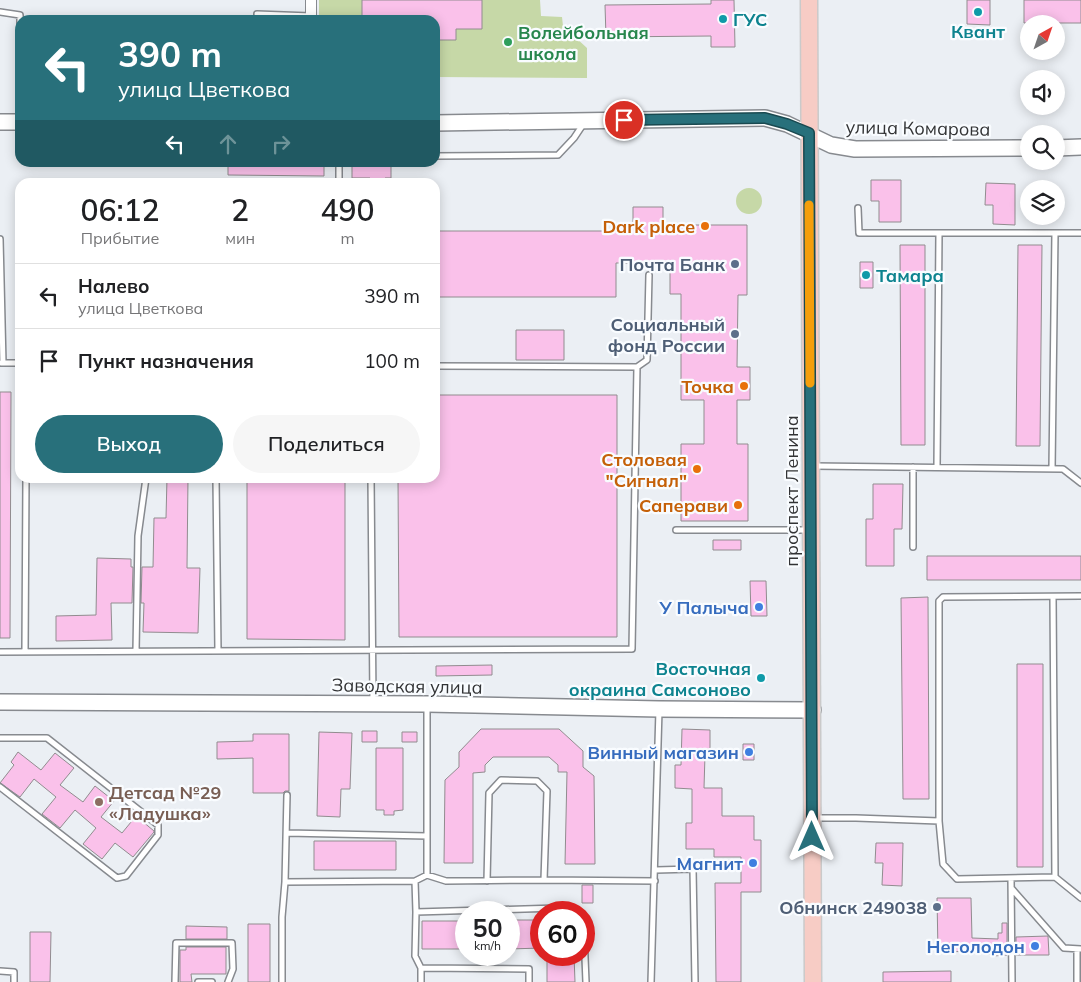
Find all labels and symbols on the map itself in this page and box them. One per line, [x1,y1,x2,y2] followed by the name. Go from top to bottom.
[972,6,984,18] marker: Квант
[733,8,767,31] place label: ГУС
[717,13,729,25] marker: ГУС
[1020,15,1065,60] north arrow
[951,20,1005,43] place label: Квант
[518,21,649,65] place label: Волейбольная школа
[502,36,514,48] marker: Волейбольная школа
[603,99,645,141] pin
[845,115,991,141] street label: улица Комарова
[602,215,695,238] place label: Dark place
[699,220,711,232] marker: Dark place
[619,253,726,276] place label: Почта Банк
[729,258,741,270] marker: Почта Банк
[876,264,944,287] place label: Тамара
[860,269,872,281] marker: Тамара
[608,313,725,357] place label: Социальный фонд России
[729,328,741,340] marker: Социальный фонд России
[681,375,734,398] place label: Точка
[738,380,750,392] marker: Точка
[780,415,803,567] street label: проспект Ленина
[601,448,687,492] place label: Столовая "Сигнал"
[691,463,703,475] marker: Столовая "Сигнал"
[639,494,728,517] place label: Саперави
[732,499,744,511] marker: Саперави
[658,596,749,619] place label: У Палыча
[753,601,765,613] marker: У Палыча
[569,657,751,701] place label: Восточная окраина Самсоново
[755,672,767,684] marker: Восточная окраина Самсоново
[331,673,483,699] street label: Заводская улица
[588,741,739,764] place label: Винный магазин
[743,746,755,758] marker: Винный магазин
[109,781,221,825] place label: Детсад №29 «Ладушка»
[93,796,105,808] marker: Детсад №29 «Ладушка»
[785,810,837,862] position arrow
[677,852,743,875] place label: Магнит
[747,857,759,869] marker: Магнит
[779,896,927,919] place label: Обнинск 249038
[530,901,595,966] speed limit sign: 60
[931,901,943,913] marker: Обнинск 249038
[927,935,1025,958] place label: Неголодон
[1029,940,1041,952] marker: Неголодон

